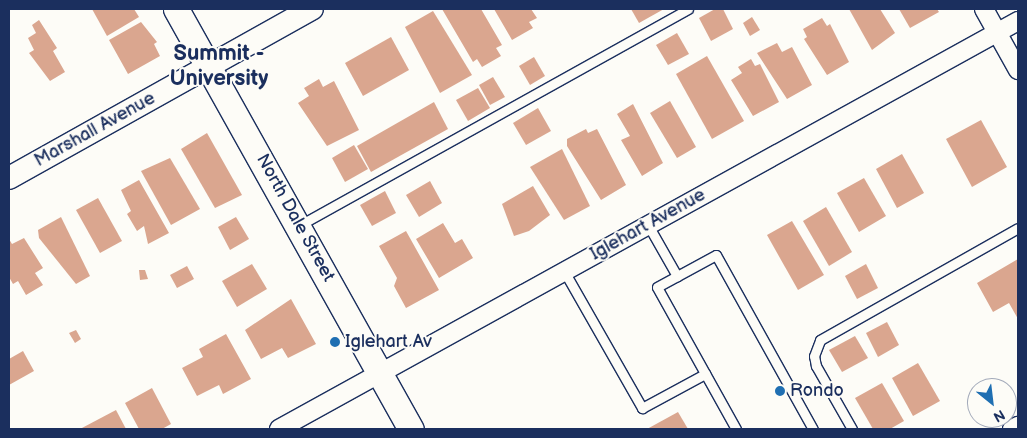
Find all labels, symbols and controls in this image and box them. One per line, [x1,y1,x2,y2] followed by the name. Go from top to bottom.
[170,40,268,91] district label: Summit - University
[31,88,159,172] street label: Marshall Avenue
[251,150,339,286] street label: North Dale Street
[587,184,709,266] street label: Iglehart Avenue
[345,331,432,353] place label: Iglehart Av
[329,336,341,348] marker: Iglehart Av
[967,378,1017,428] north arrow
[790,380,844,402] place label: Rondo
[774,385,786,397] marker: Rondo
[990,406,1008,426] text: N

